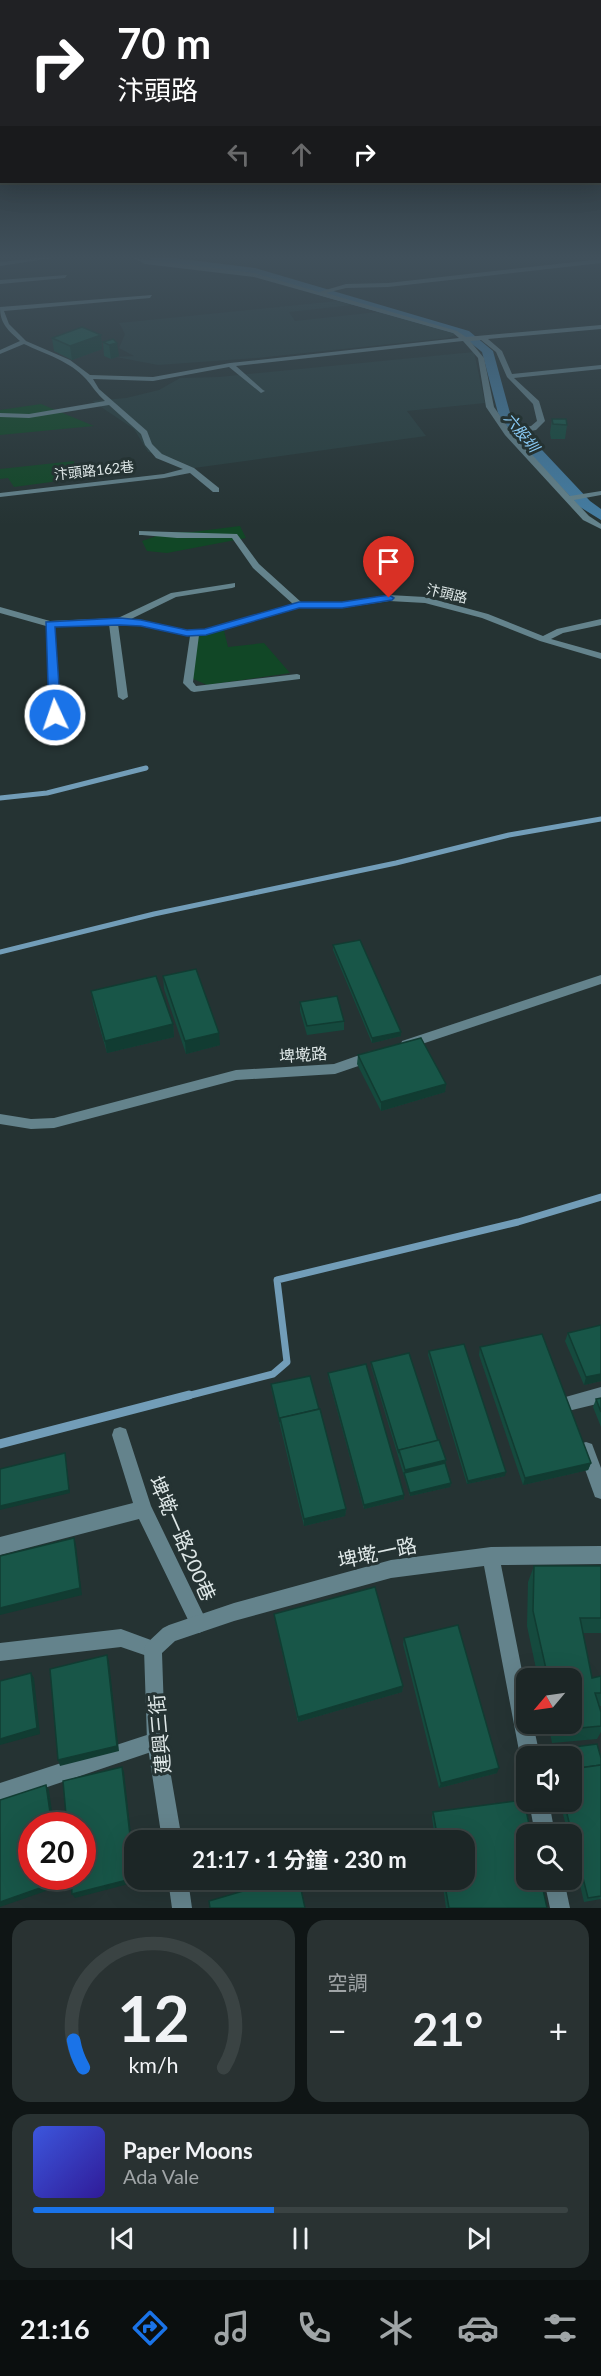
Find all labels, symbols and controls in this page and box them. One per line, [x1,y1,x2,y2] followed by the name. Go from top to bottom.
[117,18,211,68] text: 70 m
[18,24,96,102] icon: right
[117,73,198,106] text: 汴頭路
[222,138,255,171] icon: left
[285,138,318,171] icon: ahead
[348,138,381,171] icon: right
[501,409,544,457] water label: 六股圳
[53,457,135,483] street label: 汴頭路162巷
[363,536,414,598] pin
[372,545,405,578] icon: arrive
[425,580,469,606] street label: 汴頭路
[23,683,87,747] position arrow
[278,1043,328,1065] street label: 埤墘路
[145,1472,221,1604] street label: 埤墘一路200巷
[335,1532,419,1572] street label: 埤墘一路
[516,1668,582,1734] north arrow
[516,1668,582,1890] map controls
[144,1693,174,1775] street label: 建興三街
[516,1746,582,1812] button: sound
[18,1812,96,1890] speed limit sign: 20
[516,1824,582,1890] button: search
[192,1846,407,1873] text: 21:17 · 1 分鐘 · 230 m
[328,1970,368,1994] text: 空調
[117,1980,189,2055] text: 12
[412,2002,483,2056] text: 21°
[328,2010,347,2050] text: −
[549,2010,568,2050] text: +
[128,2052,178,2078] text: km/h
[123,2137,253,2164] text: Paper Moons
[123,2164,199,2188] text: Ada Vale
[106,2222,139,2255] icon: previous
[284,2222,317,2255] icon: pause
[462,2222,495,2255] icon: next
[129,2307,171,2349] icon: directions
[211,2307,253,2349] icon: music
[293,2307,335,2349] icon: phone
[375,2307,417,2349] icon: climate
[457,2307,499,2349] icon: car
[539,2307,581,2349] icon: filters
[20,2312,90,2345] text: 21:16

